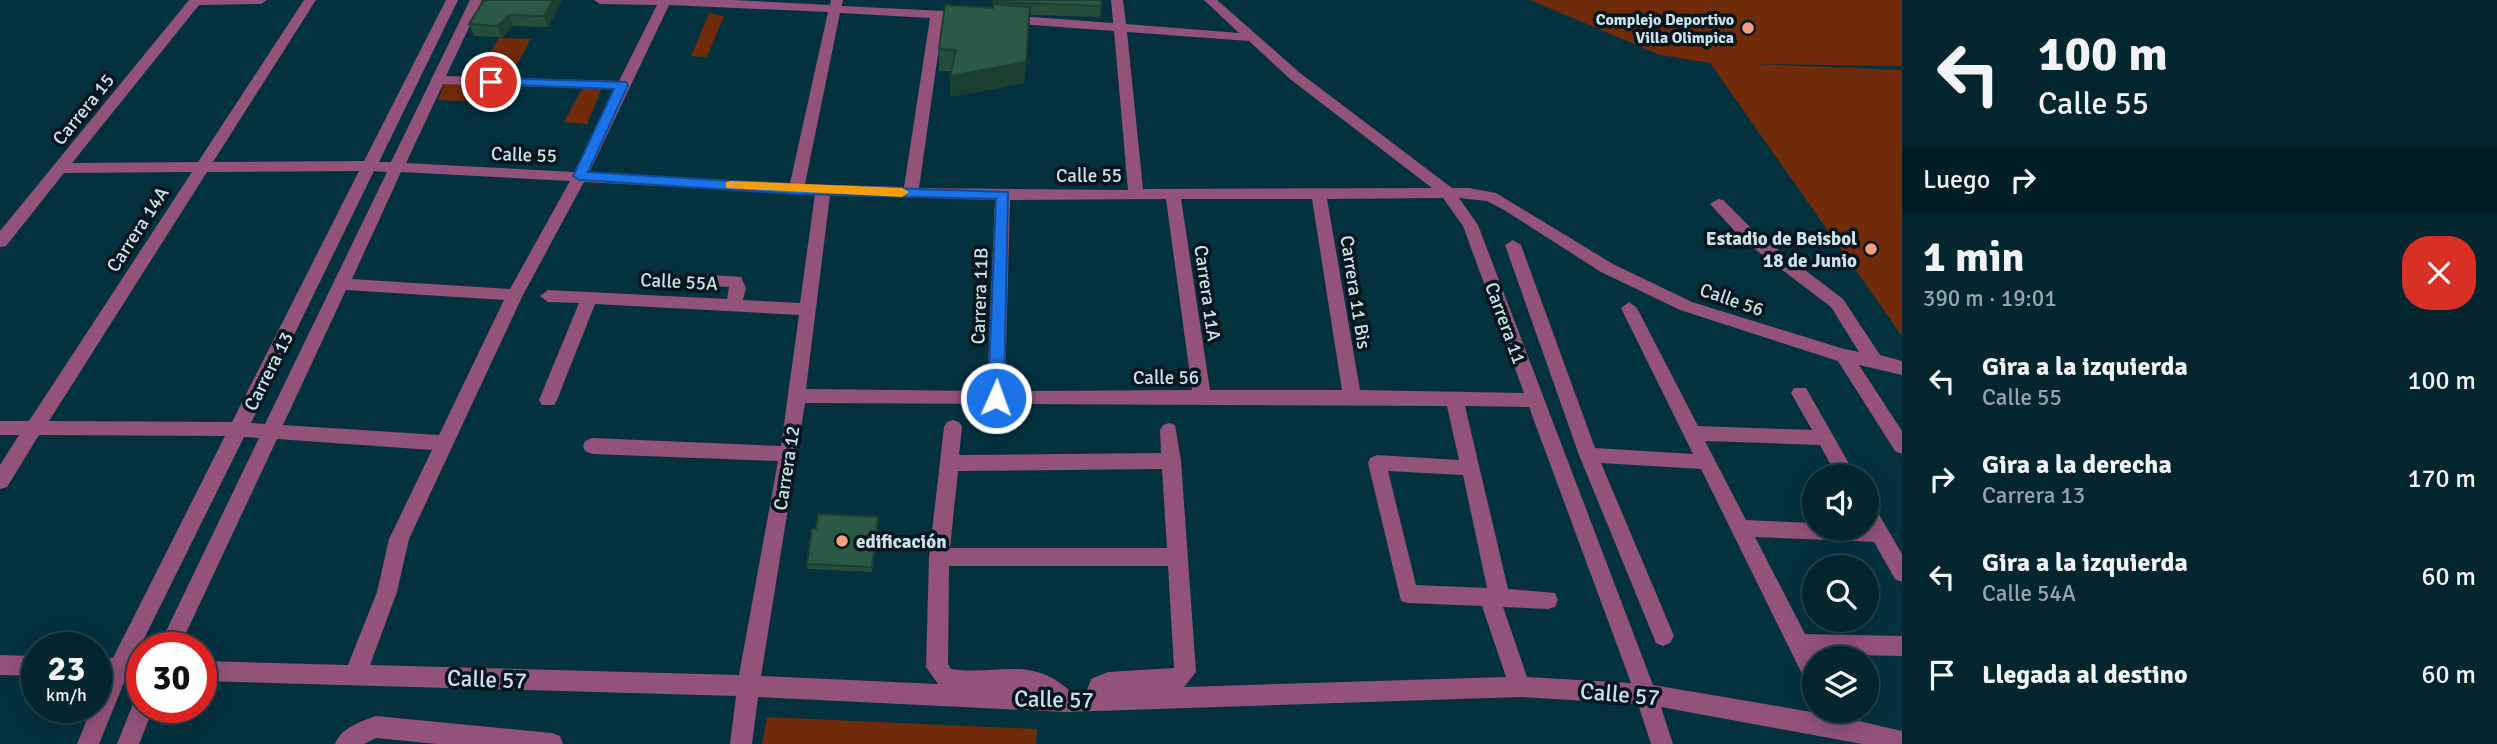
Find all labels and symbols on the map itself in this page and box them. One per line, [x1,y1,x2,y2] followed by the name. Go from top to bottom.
[1596,10,1734,48] place label: Complejo Deportivo Villa Olimpica
[1740,20,1756,36] marker: Complejo Deportivo Villa Olimpica
[461,52,521,112] pin
[48,69,120,150] street label: Carrera 15
[491,142,557,168] street label: Calle 55
[1056,164,1122,188] street label: Calle 55
[101,182,175,277] street label: Carrera 14A
[1706,227,1857,273] place label: Estadio de Beisbol 18 de Junio
[1334,234,1376,351] street label: Carrera 11 Bis
[1863,241,1879,257] marker: Estadio de Beisbol 18 de Junio
[1188,243,1226,343] street label: Carrera 11A
[966,247,994,345] street label: Carrera 11B
[640,268,719,296] street label: Calle 55A
[1697,278,1767,322] street label: Calle 56
[1479,279,1531,368] street label: Carrera 11
[239,328,299,415] street label: Carrera 13
[959,361,1033,435] position arrow
[1133,366,1199,390] street label: Calle 56
[768,424,806,512] street label: Carrera 12
[856,530,947,554] place label: edificación
[834,533,850,549] marker: edificación
[126,632,217,723] speed limit sign: 30
[447,664,527,695] street label: Calle 57
[1579,677,1661,712] street label: Calle 57
[1014,684,1094,715] street label: Calle 57

